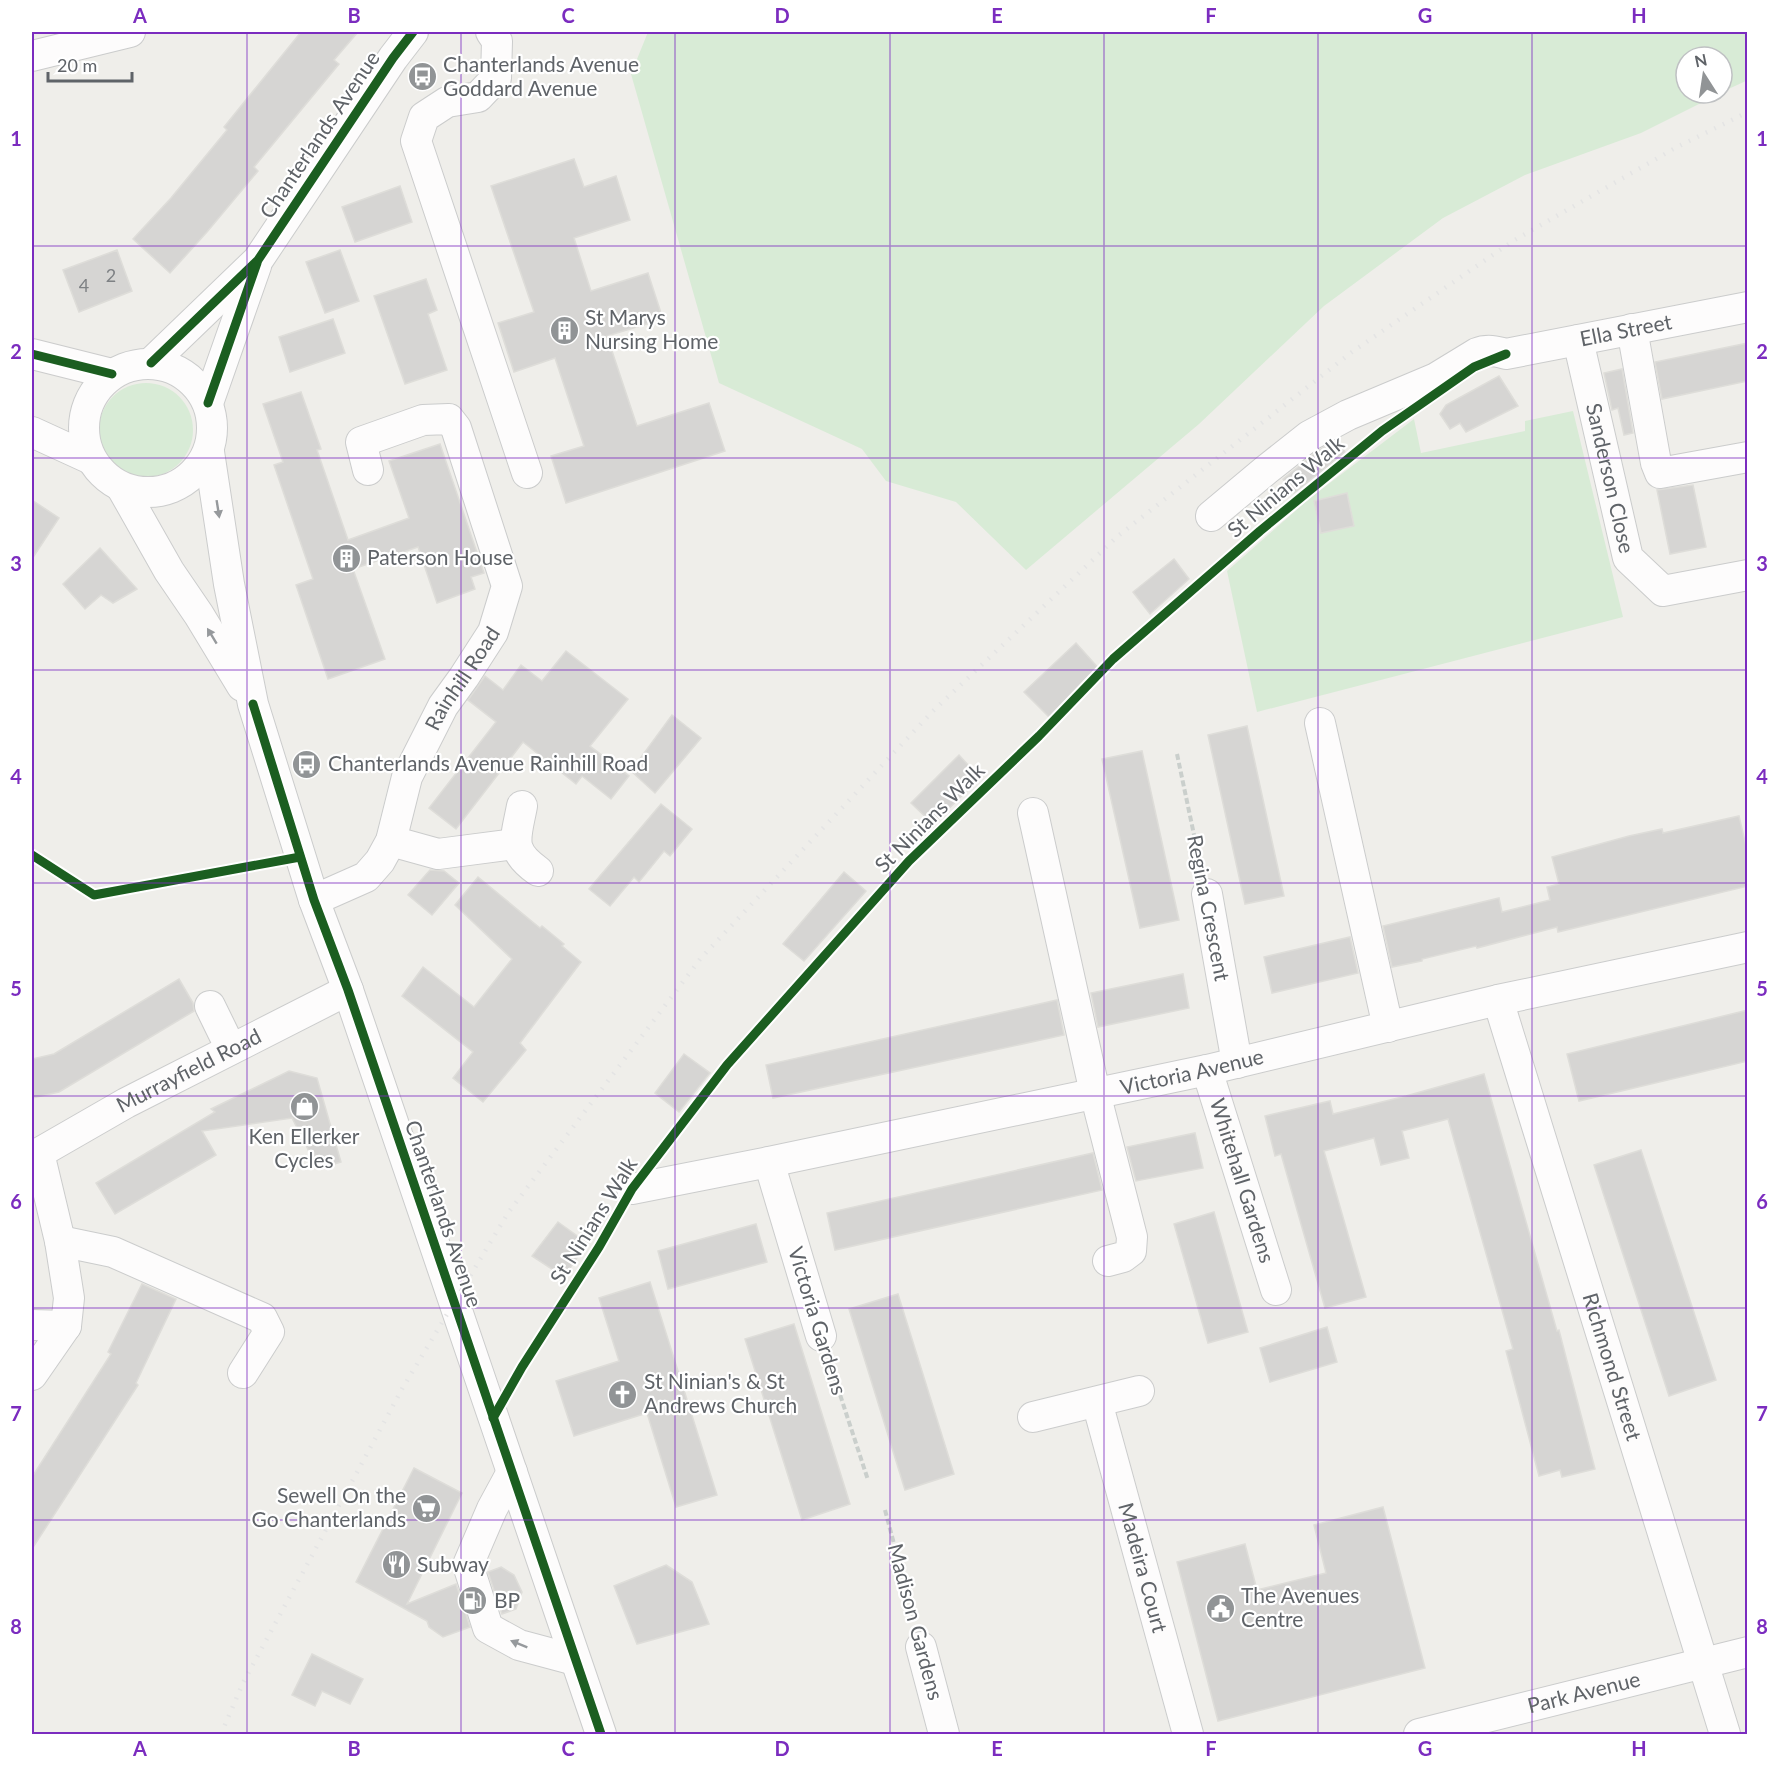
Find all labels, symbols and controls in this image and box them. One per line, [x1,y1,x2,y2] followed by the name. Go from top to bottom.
[132,3,147,27] text: A
[347,3,361,27] text: B
[561,3,575,27] text: C
[774,3,790,27] text: D
[991,3,1003,27] text: E
[1205,3,1217,27] text: F
[1418,3,1432,27] text: G
[1631,3,1647,27] text: H
[48,45,132,83] scale bar
[1674,45,1734,105] north arrow
[254,46,384,222] street label: Chanterlands Avenue
[1693,49,1709,70] text: N
[443,51,639,100] place label: Chanterlands Avenue Goddard Avenue
[57,54,97,76] text: 20 m
[406,61,438,93] bus stop icon: Chanterlands Avenue Goddard Avenue
[10,126,22,150] text: 1
[1756,126,1768,150] text: 1
[106,264,116,286] house number: 2
[79,274,89,296] house number: 4
[585,304,718,353] place label: St Marys Nursing Home
[1577,308,1674,350] street label: Ella Street
[548,314,580,346] building icon: St Marys Nursing Home
[10,339,22,363] text: 2
[1756,339,1768,363] text: 2
[1582,401,1641,555] street label: Sanderson Close
[1222,430,1349,542] street label: St Ninians Walk
[213,500,222,519] one-way arrow
[330,542,362,574] building icon: Paterson House
[367,544,513,569] place label: Paterson House
[10,551,22,575] text: 3
[1756,551,1768,575] text: 3
[419,621,504,734] street label: Rainhill Road
[206,628,217,644] one-way arrow
[291,748,323,780] bus stop icon: Chanterlands Avenue Rainhill Road
[328,750,648,775] place label: Chanterlands Avenue Rainhill Road
[869,757,989,877] street label: St Ninians Walk
[10,764,22,788] text: 4
[1756,764,1768,788] text: 4
[1183,832,1236,983] street label: Regina Crescent
[10,976,22,1000] text: 5
[1756,976,1768,1000] text: 5
[112,1022,265,1117] street label: Murrayfield Road
[1118,1043,1266,1099] street label: Victoria Avenue
[288,1090,320,1122] shop icon: Ken Ellerker Cycles
[1206,1095,1281,1266] street label: Whitehall Gardens
[401,1117,488,1310] street label: Chanterlands Avenue
[249,1123,360,1172] place label: Ken Ellerker Cycles
[544,1152,642,1288] street label: St Ninians Walk
[10,1189,22,1213] text: 6
[1756,1189,1768,1213] text: 6
[784,1243,853,1398] street label: Victoria Gardens
[1578,1290,1648,1444] street label: Richmond Street
[644,1368,797,1417] place label: St Ninian's & St Andrews Church
[607,1378,639,1410] church icon: St Ninian's & St Andrews Church
[10,1401,22,1425] text: 7
[1756,1401,1768,1425] text: 7
[252,1482,406,1531] place label: Sewell On the Go Chanterlands
[411,1492,443,1524] supermarket icon: Sewell On the Go Chanterlands
[1114,1500,1174,1636] street label: Madeira Court
[884,1541,949,1703] street label: Madison Gardens
[380,1549,412,1581] restaurant icon: Subway
[417,1551,489,1576] place label: Subway
[1241,1582,1359,1631] place label: The Avenues Centre
[457,1585,489,1617] fuel station icon: BP
[494,1587,520,1612] place label: BP
[1204,1592,1236,1624] public building icon: The Avenues Centre
[10,1614,22,1638] text: 8
[1756,1614,1768,1638] text: 8
[510,1639,528,1649] one-way arrow
[1525,1665,1643,1718] street label: Park Avenue
[132,1736,147,1760] text: A
[347,1736,361,1760] text: B
[561,1736,575,1760] text: C
[774,1736,790,1760] text: D
[991,1736,1003,1760] text: E
[1205,1736,1217,1760] text: F
[1418,1736,1432,1760] text: G
[1631,1736,1647,1760] text: H

